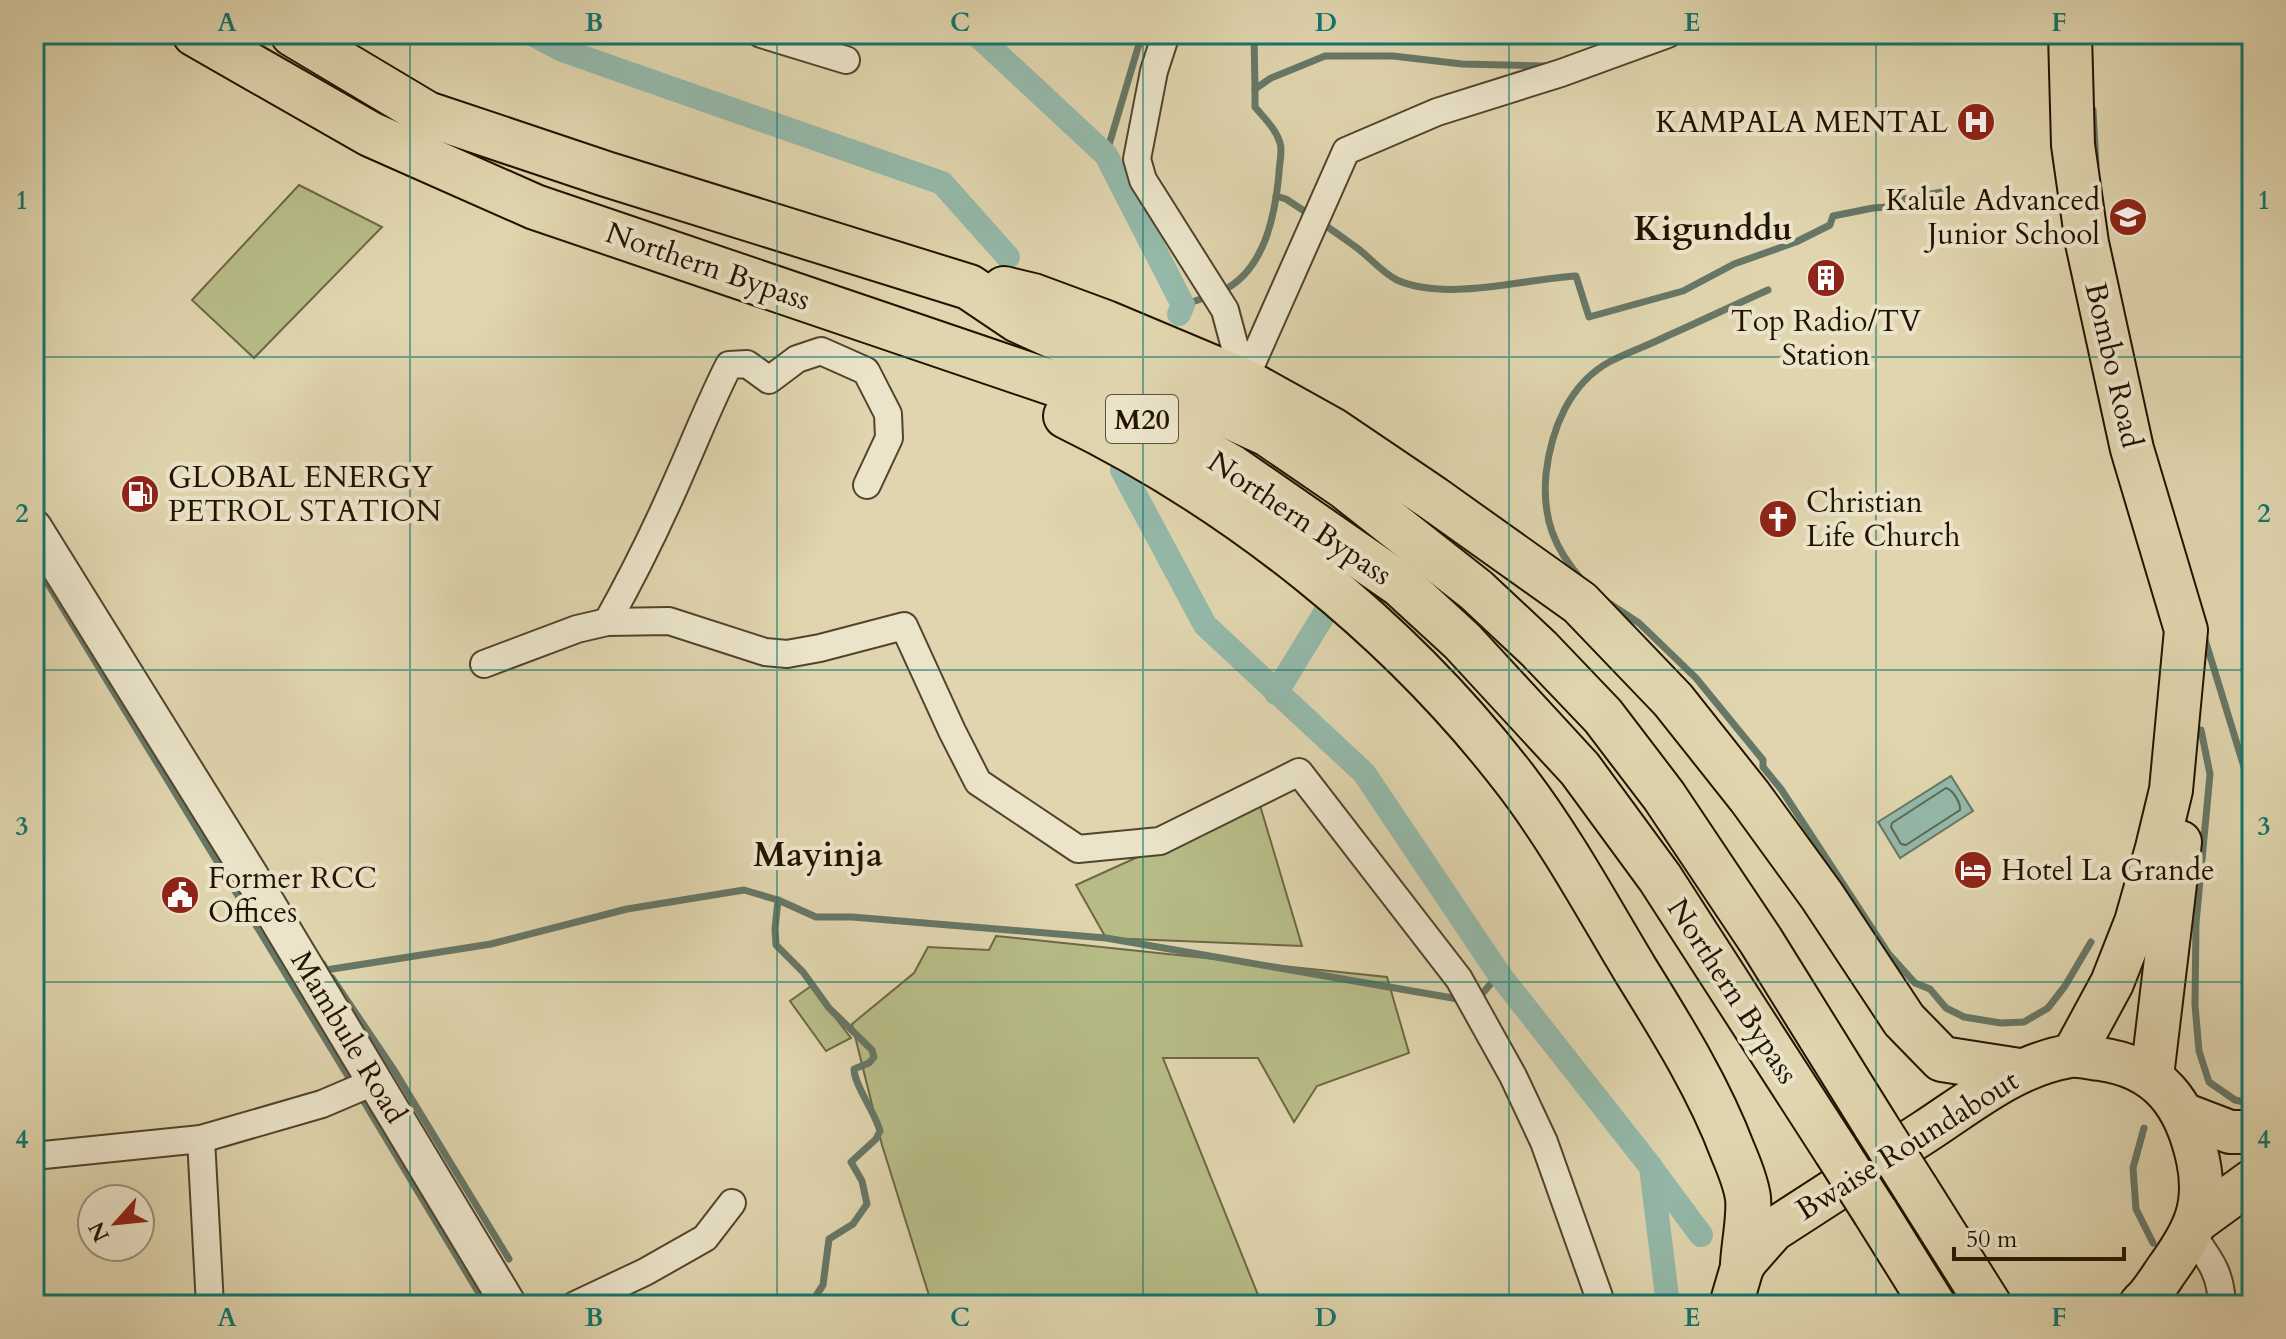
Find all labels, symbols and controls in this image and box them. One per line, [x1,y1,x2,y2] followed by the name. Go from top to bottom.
[217,5,237,40] text: A
[585,5,603,40] text: B
[950,5,970,40] text: C
[1315,5,1337,40] text: D
[1684,5,1700,40] text: E
[2051,5,2067,40] text: F
[1955,101,1997,143] hospital icon: KAMPALA MENTAL
[1656,102,1949,143] place label: KAMPALA MENTAL
[1886,180,2100,255] place label: Kalule Advanced Junior School
[15,183,29,218] text: 1
[2257,183,2271,218] text: 1
[2107,196,2149,238] school or university icon: Kalule Advanced Junior School
[1634,206,1792,252] district label: Kigunddu
[600,212,815,321] street label: Northern Bypass
[1805,257,1847,299] building icon: Top Radio/TV Station
[2075,279,2152,452] street label: Bombo Road
[1731,301,1921,376] place label: Top Radio/TV Station
[1106,395,1178,443] road number: M20
[1200,442,1400,595] street label: Northern Bypass
[168,457,442,532] place label: GLOBAL ENERGY PETROL STATION
[119,473,161,515] fuel station icon: GLOBAL ENERGY PETROL STATION
[1806,482,1961,557] place label: Christian Life Church
[15,496,29,531] text: 2
[2257,496,2271,531] text: 2
[1757,498,1799,540] church icon: Christian Life Church
[15,809,29,844] text: 3
[2257,809,2271,844] text: 3
[753,832,883,878] district label: Mayinja
[1952,849,1994,891] hotel icon: Hotel La Grande
[2001,850,2215,891] place label: Hotel La Grande
[208,858,377,933] place label: Former RCC Offices
[159,874,201,916] public building icon: Former RCC Offices
[1657,891,1808,1092] street label: Northern Bypass
[281,943,416,1131] street label: Mambule Road
[1788,1060,2027,1230] street label: Bwaise Roundabout
[15,1122,29,1157] text: 4
[2257,1122,2271,1157] text: 4
[76,1183,156,1263] north arrow
[1954,1211,2124,1261] scale bar
[81,1216,117,1247] text: N
[1966,1223,2018,1256] text: 50 m
[217,1300,237,1335] text: A
[585,1300,603,1335] text: B
[950,1300,970,1335] text: C
[1315,1300,1337,1335] text: D
[1684,1300,1700,1335] text: E
[2051,1300,2067,1335] text: F

